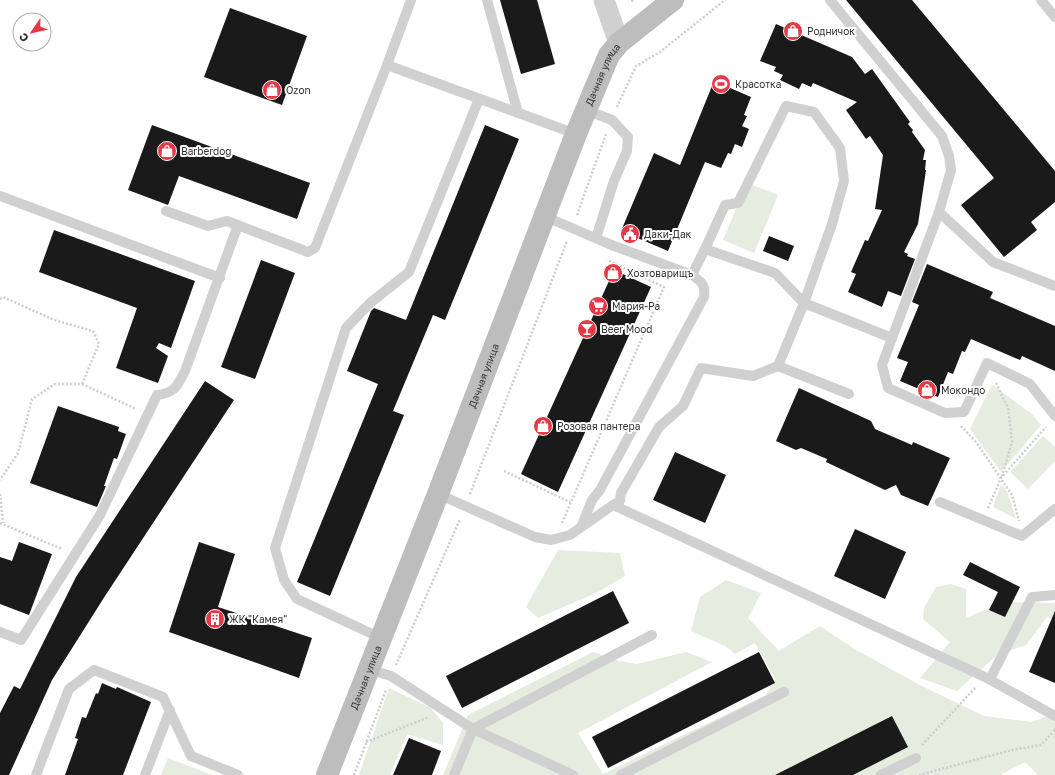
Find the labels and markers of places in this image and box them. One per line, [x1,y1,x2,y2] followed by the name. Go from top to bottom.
[782,20,804,42] shop icon: Родничок
[807,25,855,37] place label: Родничок
[710,73,732,95] sports icon: Красотка
[735,78,781,90] place label: Красотка
[261,79,283,101] shop icon: Ozon
[286,84,311,96] place label: Ozon
[156,140,178,162] shop icon: Barberdog
[181,145,231,157] place label: Barberdog
[619,223,641,245] public building icon: Даки-Дак
[644,228,692,240] place label: Даки-Дак
[602,262,624,284] shop icon: Хозтоварищъ
[627,267,693,279] place label: Хозтоварищъ
[587,295,609,317] supermarket icon: Мария-Ра
[612,300,660,312] place label: Мария-Ра
[576,318,598,340] bar icon: Beer Mood
[601,323,652,335] place label: Beer Mood
[916,379,938,401] shop icon: Мокондо
[941,384,985,396] place label: Мокондо
[532,415,554,437] shop icon: Розовая пантера
[557,420,640,432] place label: Розовая пантера
[204,608,226,630] building icon: ЖК "Камея"
[229,613,287,625] place label: ЖК "Камея"

